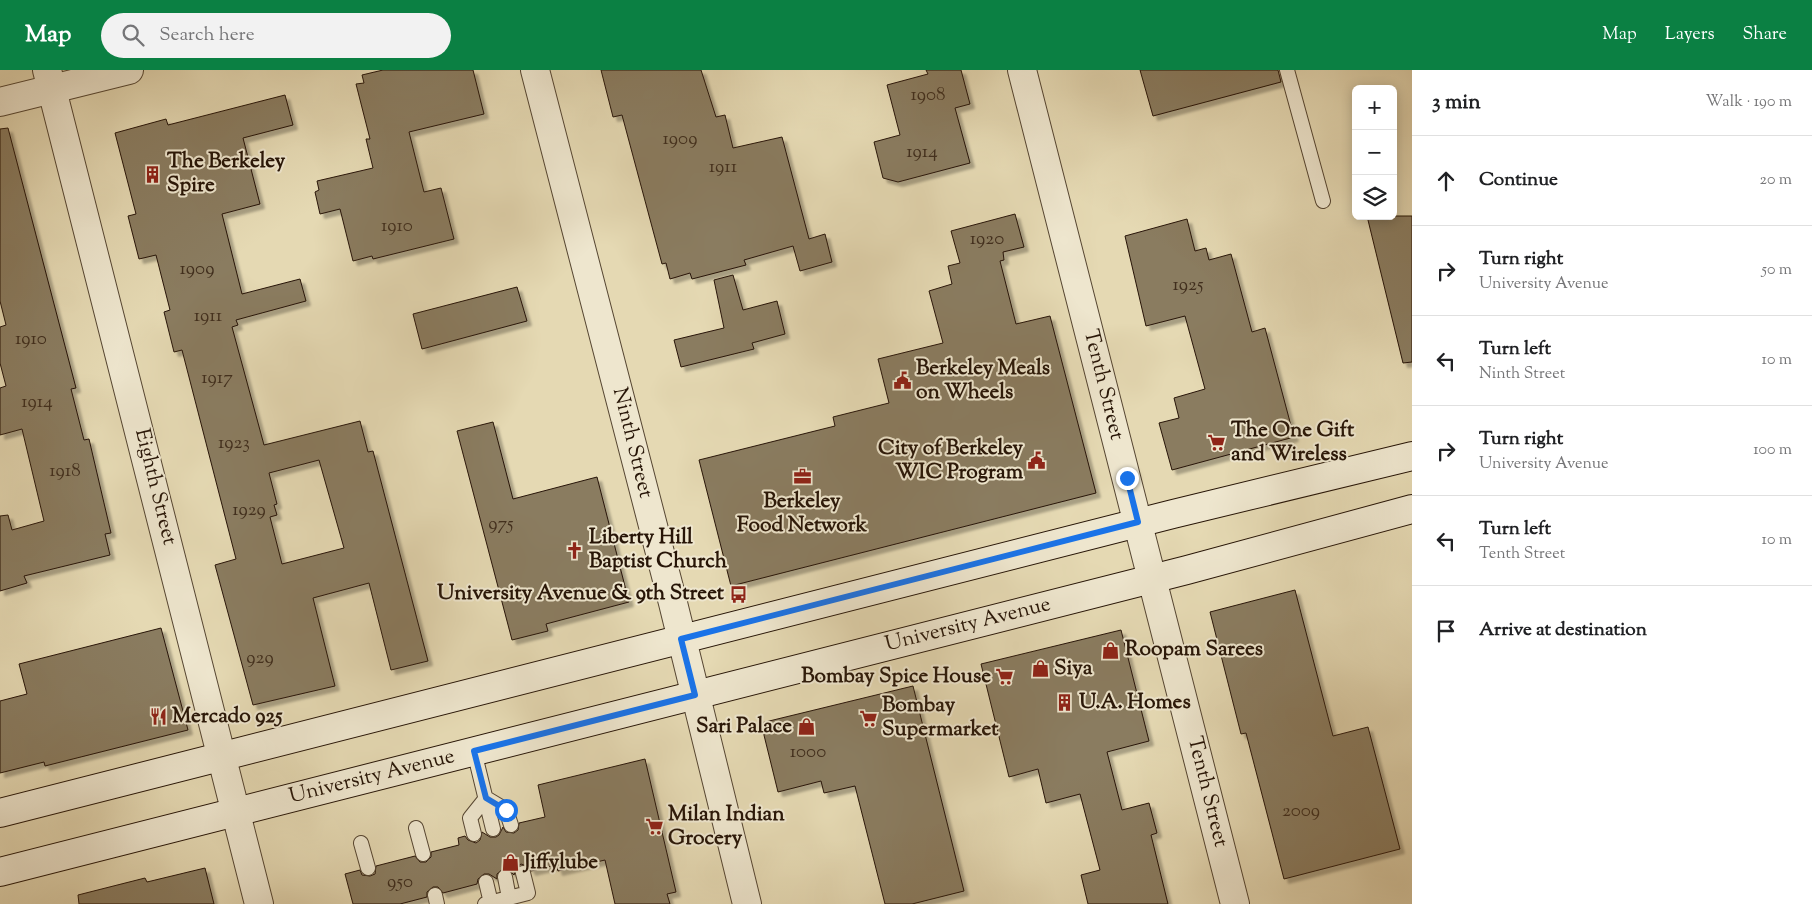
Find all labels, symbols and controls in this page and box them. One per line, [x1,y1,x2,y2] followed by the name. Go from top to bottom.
[101,13,451,58] search box
[25,18,71,52] text: Map
[119,21,147,49] icon: search
[159,22,255,49] text: Search here
[1602,22,1637,48] text: Map
[1665,22,1715,48] text: Layers
[1743,22,1787,48] text: Share
[910,82,946,109] house number: 1908
[1352,85,1397,220] map controls
[1352,85,1397,130] button: +
[1432,88,1481,118] text: 3 min
[1705,91,1792,114] text: Walk · 190 m
[663,126,697,153] house number: 1909
[1352,130,1397,175] button: −
[906,139,938,166] house number: 1914
[167,147,286,201] place label: The Berkeley Spire
[709,154,738,181] house number: 1911
[143,164,163,184] building icon: The Berkeley Spire
[1432,167,1460,195] icon: ahead
[1479,167,1558,194] text: Continue
[1759,169,1792,192] text: 20 m
[1352,175,1397,220] button: layers
[381,213,413,240] house number: 1910
[970,226,1004,253] house number: 1920
[1479,246,1563,273] text: Turn right
[180,256,214,283] house number: 1909
[1432,257,1460,285] icon: right
[1761,259,1792,282] text: 50 m
[1173,272,1204,299] house number: 1925
[1479,273,1608,296] text: University Avenue
[194,303,223,330] house number: 1911
[15,326,47,353] house number: 1910
[1075,326,1131,444] street label: Tenth Street
[1479,336,1551,363] text: Turn left
[1432,347,1460,375] icon: left
[1762,349,1792,372] text: 10 m
[916,354,1050,408] place label: Berkeley Meals on Wheels
[1479,363,1565,386] text: Ninth Street
[201,365,233,392] house number: 1917
[892,371,912,391] public building icon: Berkeley Meals on Wheels
[604,385,660,501] street label: Ninth Street
[21,389,53,416] house number: 1914
[1231,416,1355,470] place label: The One Gift and Wireless
[126,426,184,548] street label: Eighth Street
[1479,426,1563,453] text: Turn right
[218,430,250,457] house number: 1923
[1207,433,1227,453] supermarket icon: The One Gift and Wireless
[878,434,1024,488] place label: City of Berkeley WIC Program
[1432,437,1460,465] icon: right
[1753,439,1792,462] text: 100 m
[1027,451,1047,471] public building icon: City of Berkeley WIC Program
[1479,453,1608,476] text: University Avenue
[49,458,81,485] house number: 1918
[792,467,812,487] office icon: Berkeley Food Network
[1116,467,1139,490] route end
[737,487,867,541] place label: Berkeley Food Network
[232,497,266,524] house number: 1929
[488,511,514,538] house number: 975
[1479,516,1551,543] text: Turn left
[589,523,728,577] place label: Liberty Hill Baptist Church
[1432,527,1460,555] icon: left
[1762,529,1792,552] text: 10 m
[565,540,585,560] church icon: Liberty Hill Baptist Church
[1479,543,1565,566] text: Tenth Street
[437,579,725,609] place label: University Avenue & 9th Street
[728,584,748,604] bus stop icon: University Avenue & 9th Street
[882,590,1054,660] street label: University Avenue
[1432,617,1460,645] icon: arrive
[1479,617,1647,644] text: Arrive at destination
[1125,635,1263,665] place label: Roopam Sarees
[1101,640,1121,660] shop icon: Roopam Sarees
[246,645,274,672] house number: 929
[1054,654,1093,684] place label: Siya
[1030,659,1050,679] shop icon: Siya
[801,662,991,692] place label: Bombay Spice House
[995,667,1015,687] supermarket icon: Bombay Spice House
[1079,688,1191,718] place label: U.A. Homes
[882,691,999,745] place label: Bombay Supermarket
[1055,693,1075,713] building icon: U.A. Homes
[172,702,283,732] place label: Mercado 925
[148,707,168,727] restaurant icon: Mercado 925
[858,708,878,728] supermarket icon: Bombay Supermarket
[696,712,792,742] place label: Sari Palace
[796,717,816,737] shop icon: Sari Palace
[1179,733,1235,851] street label: Tenth Street
[790,739,826,766] house number: 1000
[286,742,458,812] street label: University Avenue
[1282,798,1320,825] house number: 2009
[495,799,518,822] route start
[668,800,785,854] place label: Milan Indian Grocery
[644,817,664,837] supermarket icon: Milan Indian Grocery
[522,848,598,878] place label: Jiffylube
[500,853,520,873] shop icon: Jiffylube
[387,869,413,896] house number: 950

